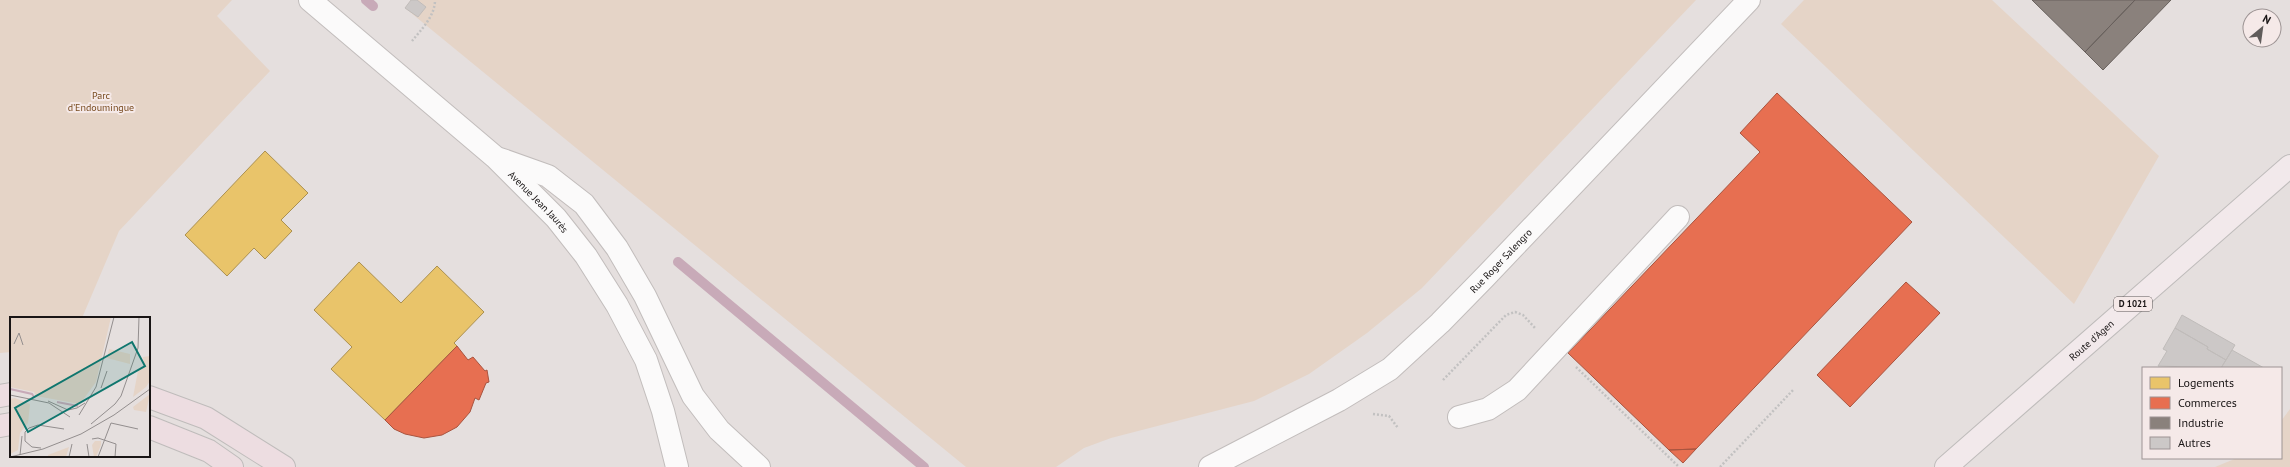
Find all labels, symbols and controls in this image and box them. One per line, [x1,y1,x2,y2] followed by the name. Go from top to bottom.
[2242,8,2282,48] north arrow
[2260,11,2273,27] text: N
[68,89,134,114] park label: Parc d’Endoumingue
[505,168,571,235] street label: Avenue Jean Jaurès
[1467,226,1535,296] street label: Rue Roger Salengro
[2114,297,2152,311] road number: D 1021
[10,317,150,457] inset map
[2066,317,2117,363] street label: Route d'Agen
[2142,367,2282,459] legend
[2178,375,2234,390] text: Logements
[2178,395,2237,410] text: Commerces
[2178,415,2224,430] text: Industrie
[2178,435,2211,450] text: Autres

